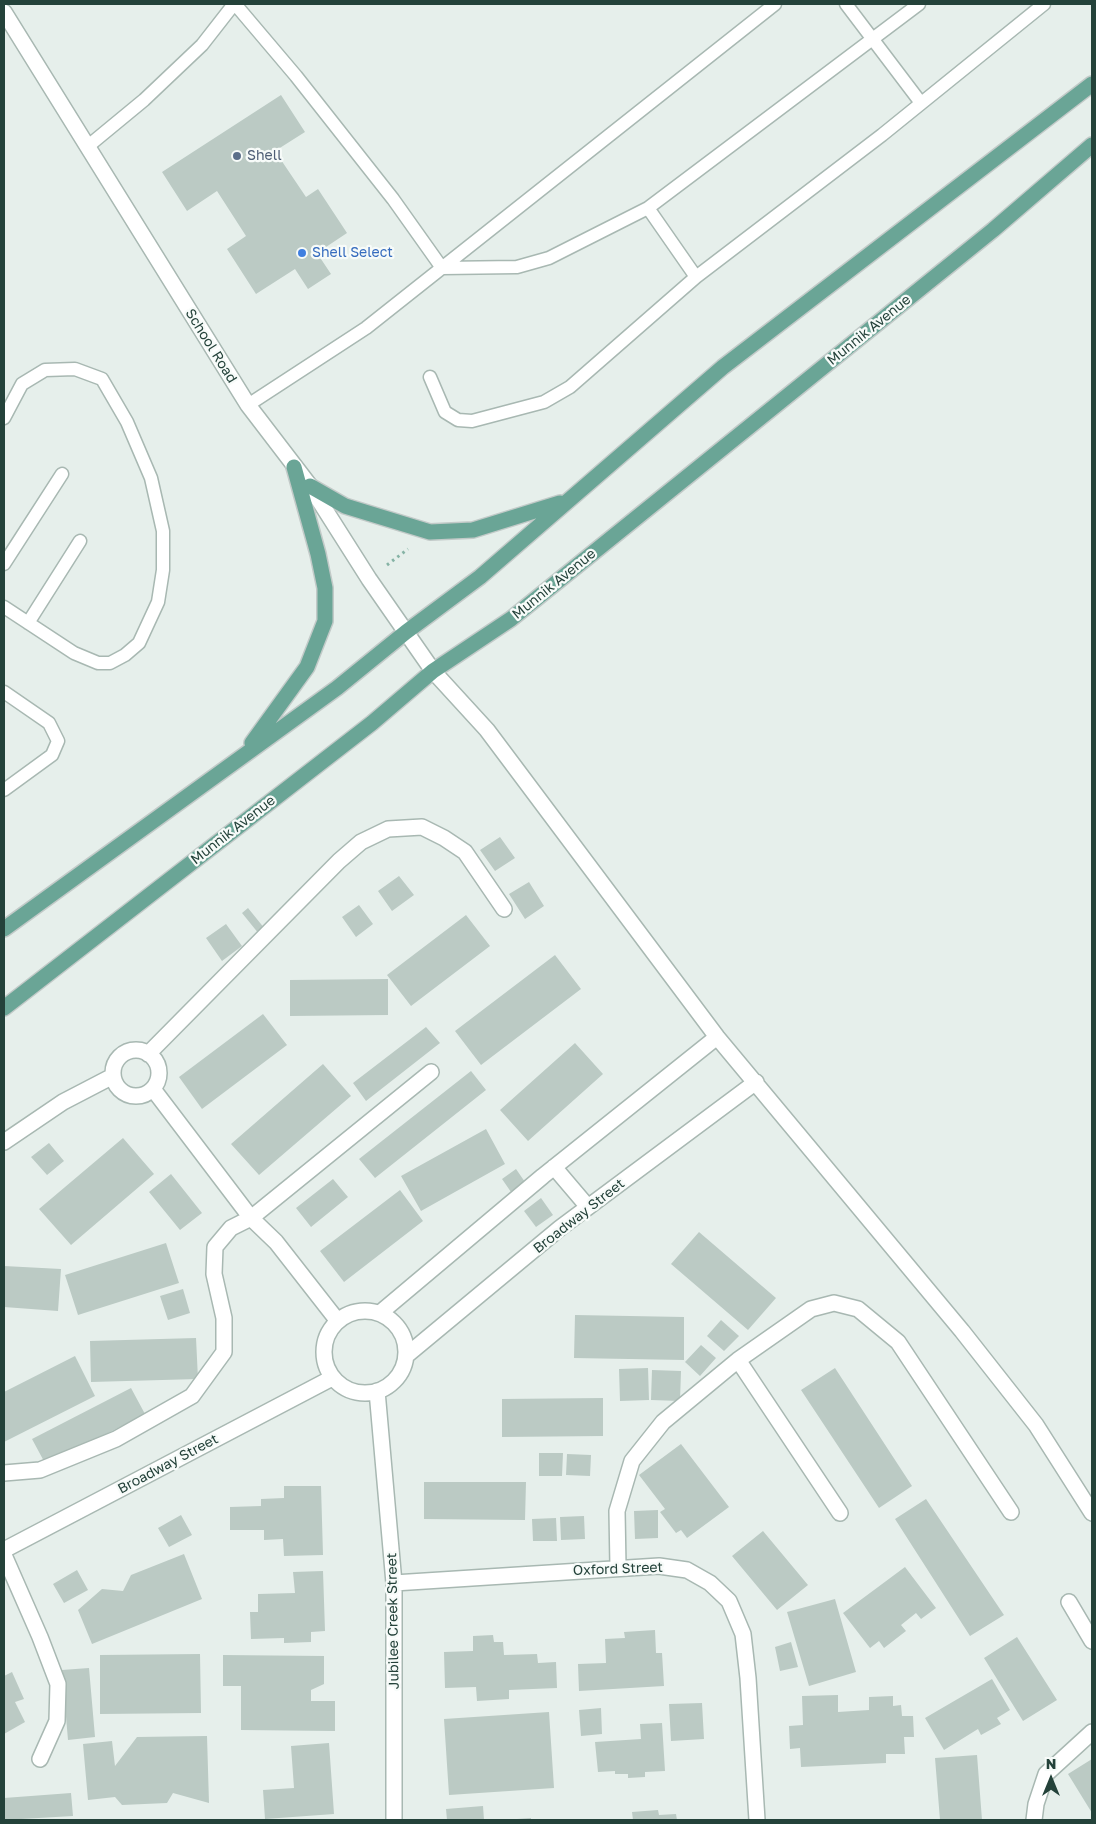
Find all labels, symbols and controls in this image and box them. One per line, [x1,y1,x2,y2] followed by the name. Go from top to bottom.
[247,148,282,164] place label: Shell
[231,150,243,162] marker: Shell
[312,245,393,261] place label: Shell Select
[296,247,308,259] marker: Shell Select
[824,291,914,369] street label: Munnik Avenue
[182,306,240,386] street label: School Road
[509,545,599,623] street label: Munnik Avenue
[188,792,278,868] street label: Munnik Avenue
[530,1175,628,1257] street label: Broadway Street
[115,1431,221,1497] street label: Broadway Street
[383,1553,403,1689] street label: Jubilee Creek Street
[573,1559,663,1579] street label: Oxford Street
[1026,1754,1076,1804] north arrow
[1046,1755,1056,1772] text: N

